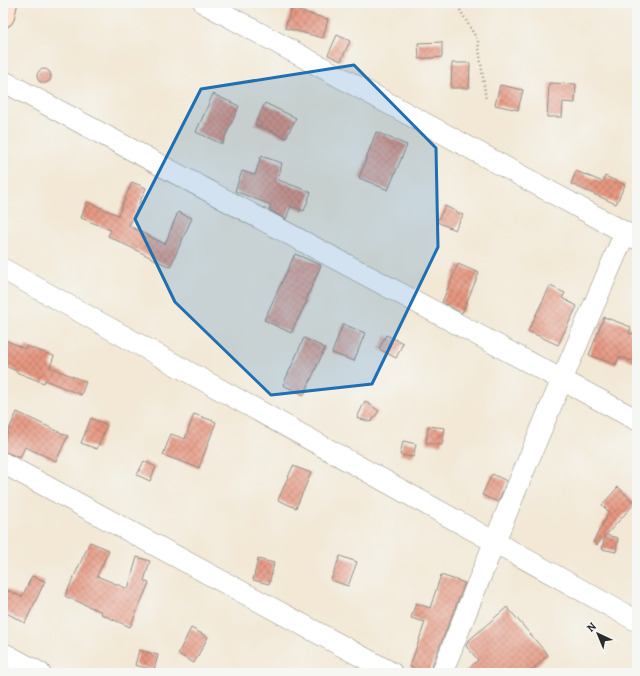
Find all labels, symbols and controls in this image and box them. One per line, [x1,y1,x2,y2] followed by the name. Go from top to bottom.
[578,614,618,654] north arrow
[583,619,599,635] text: N

